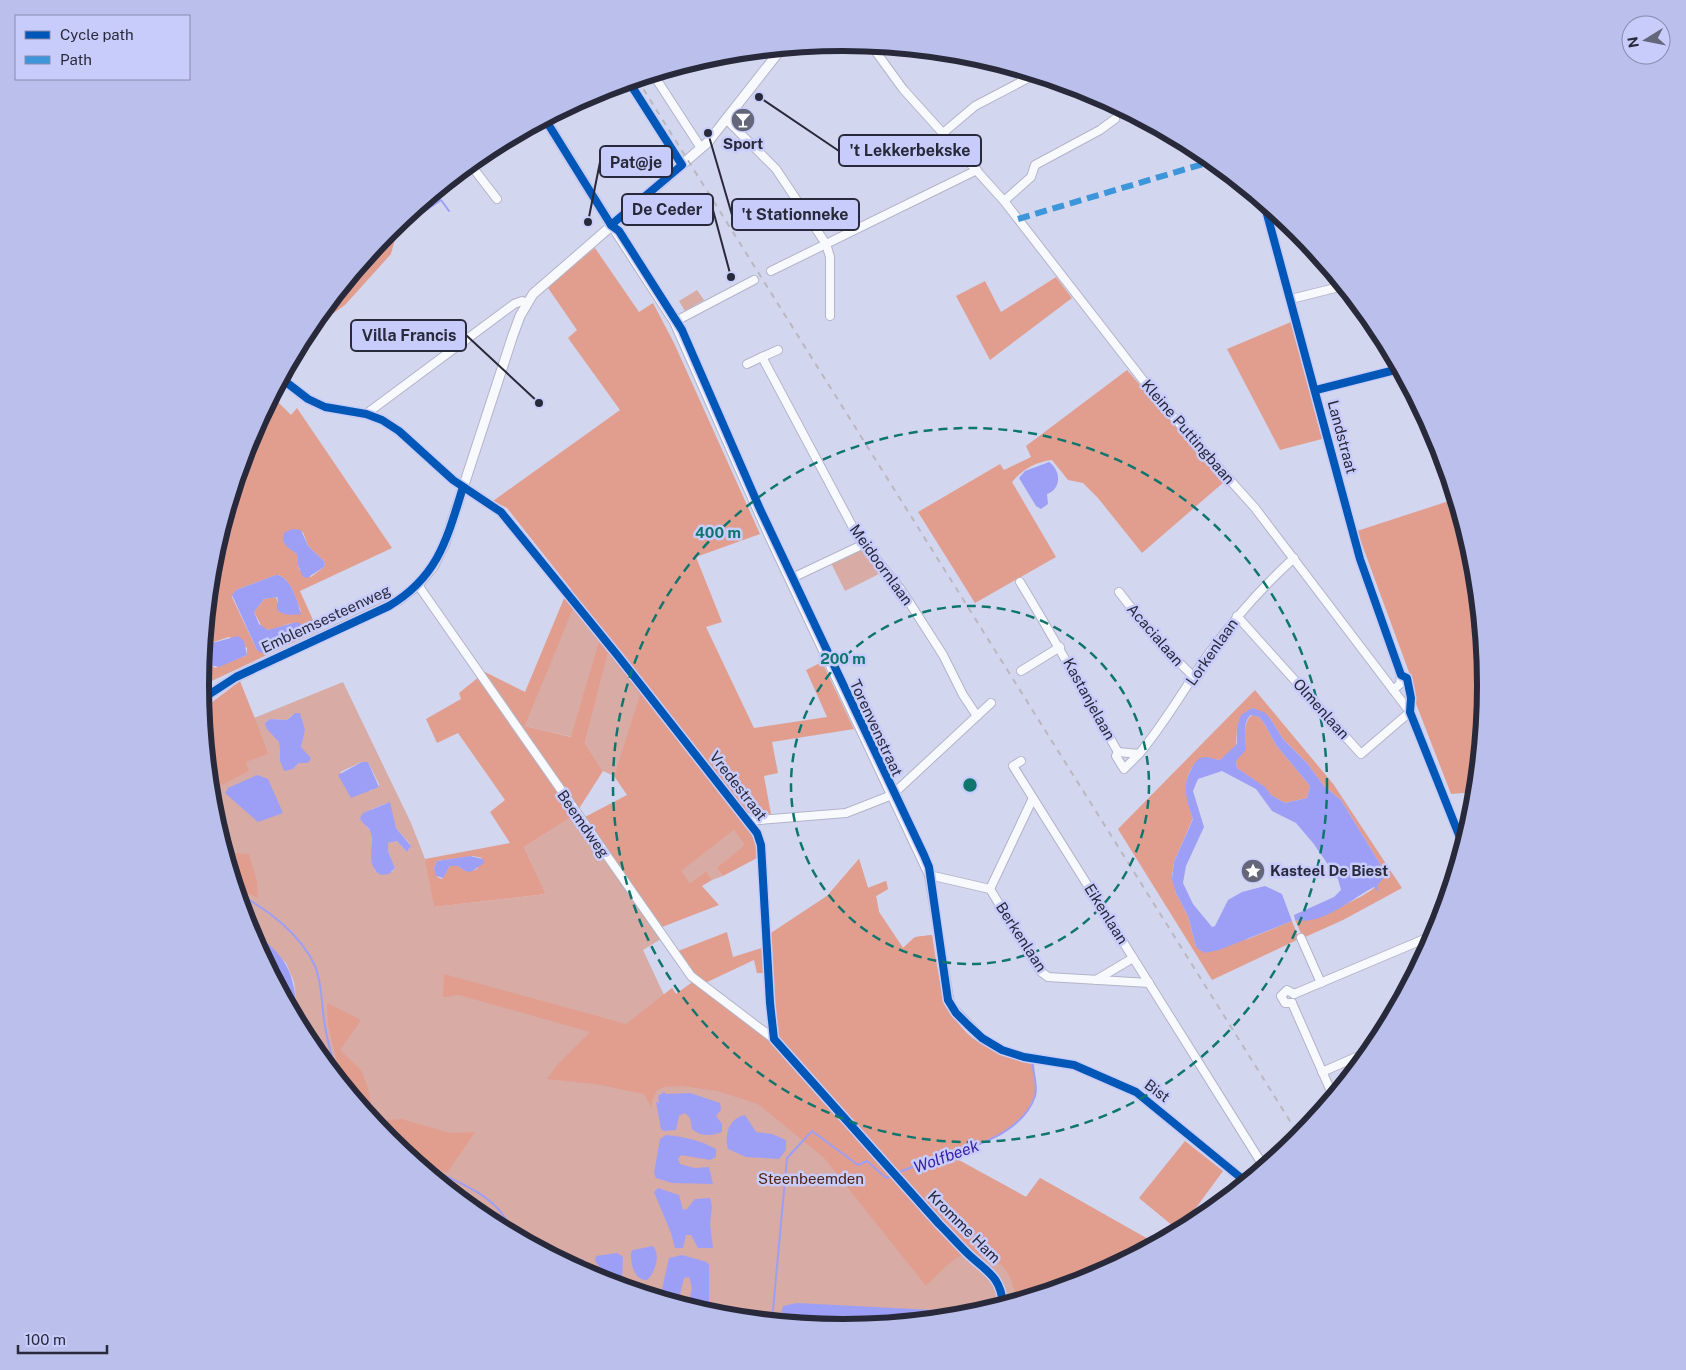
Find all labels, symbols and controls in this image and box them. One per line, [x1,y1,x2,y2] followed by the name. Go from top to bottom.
[15,15,190,80] legend
[1621,15,1671,65] north arrow
[60,26,134,43] text: Cycle path
[1624,35,1642,49] text: N
[60,51,92,68] text: Path
[730,107,756,133] bar icon: Sport
[723,135,763,152] place label: Sport
[839,135,981,166] callout: 't Lekkerbekske
[849,141,971,160] text: 't Lekkerbekske
[600,146,672,177] callout: Pat@je
[610,153,662,172] text: Pat@je
[622,194,713,225] callout: De Ceder
[732,199,859,230] callout: 't Stationneke
[632,200,703,219] text: De Ceder
[741,205,849,224] text: 't Stationneke
[351,320,466,351] callout: Villa Francis
[362,326,456,345] text: Villa Francis
[1139,376,1238,487] street label: Kleine Puttingbaan
[1325,398,1360,476] street label: Landstraat
[846,521,916,608] street label: Meidoornlaan
[695,524,741,541] text: 400 m
[259,581,393,656] street label: Emblemsesteenweg
[1124,600,1187,669] street label: Acacialaan
[1182,615,1241,688] street label: Lorkenlaan
[820,650,866,667] text: 200 m
[1060,655,1119,743] street label: Kastanjelaan
[1290,675,1353,742] street label: Olmenlaan
[847,677,906,779] street label: Torenvenstraat
[706,748,771,824] street label: Vredestraat
[961,776,979,794] centre of rings
[554,787,613,861] street label: Beemdweg
[1240,858,1266,884] place icon: Kasteel De Biest
[1270,862,1388,879] place label: Kasteel De Biest
[1081,880,1132,947] street label: Eikenlaan
[993,899,1050,975] street label: Berkenlaan
[1141,1076,1173,1106] street label: Bist
[911,1136,982,1177] water label: Wolfbeek
[758,1170,864,1187] park label: Steenbeemden
[925,1187,1004,1266] street label: Kromme Ham
[18,1322,106,1354] scale bar
[25,1331,66,1348] text: 100 m

